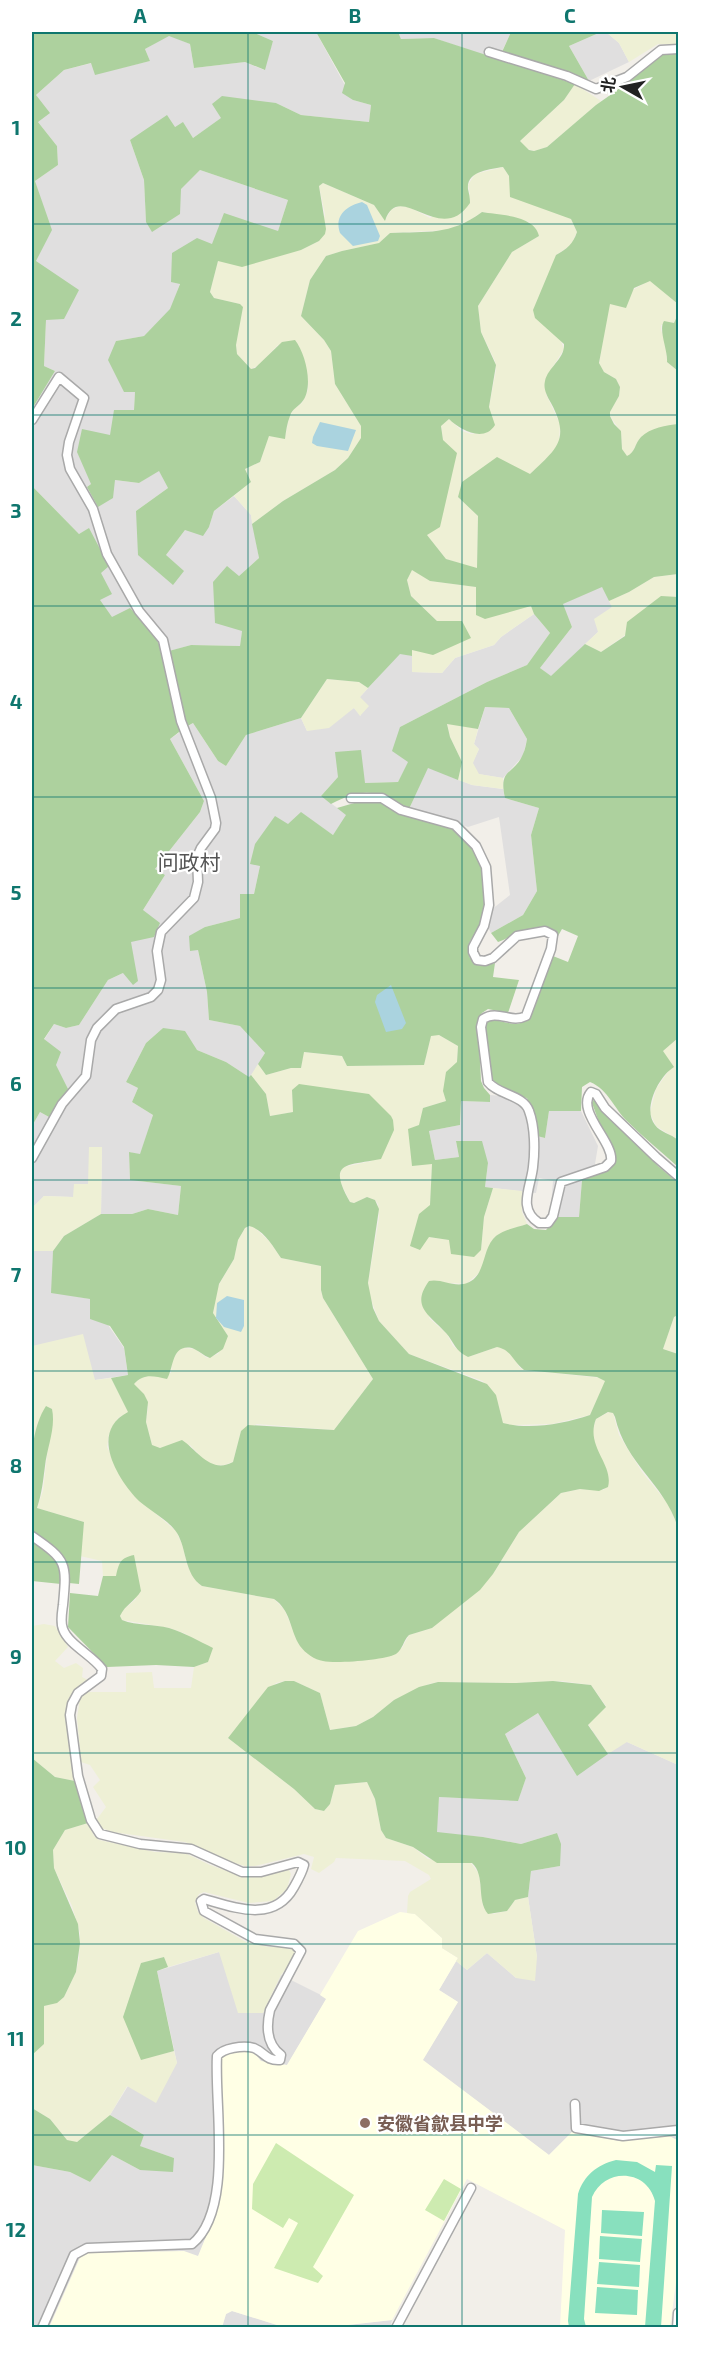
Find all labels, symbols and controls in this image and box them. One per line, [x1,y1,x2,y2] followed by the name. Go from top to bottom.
[133,3,147,27] text: A
[349,3,361,27] text: B
[564,3,576,27] text: C
[593,57,653,117] north arrow
[597,75,618,94] text: 北
[12,115,20,139] text: 1
[10,306,22,330] text: 2
[10,498,22,522] text: 3
[10,689,23,713] text: 4
[158,849,221,874] district label: 问政村
[10,880,22,904] text: 5
[10,1071,22,1095] text: 6
[11,1262,22,1286] text: 7
[10,1453,22,1477] text: 8
[10,1644,22,1668] text: 9
[5,1835,27,1859] text: 10
[7,2026,25,2050] text: 11
[377,2112,503,2134] place label: 安徽省歙县中学
[358,2116,372,2130] marker: 安徽省歙县中学
[6,2217,26,2241] text: 12

